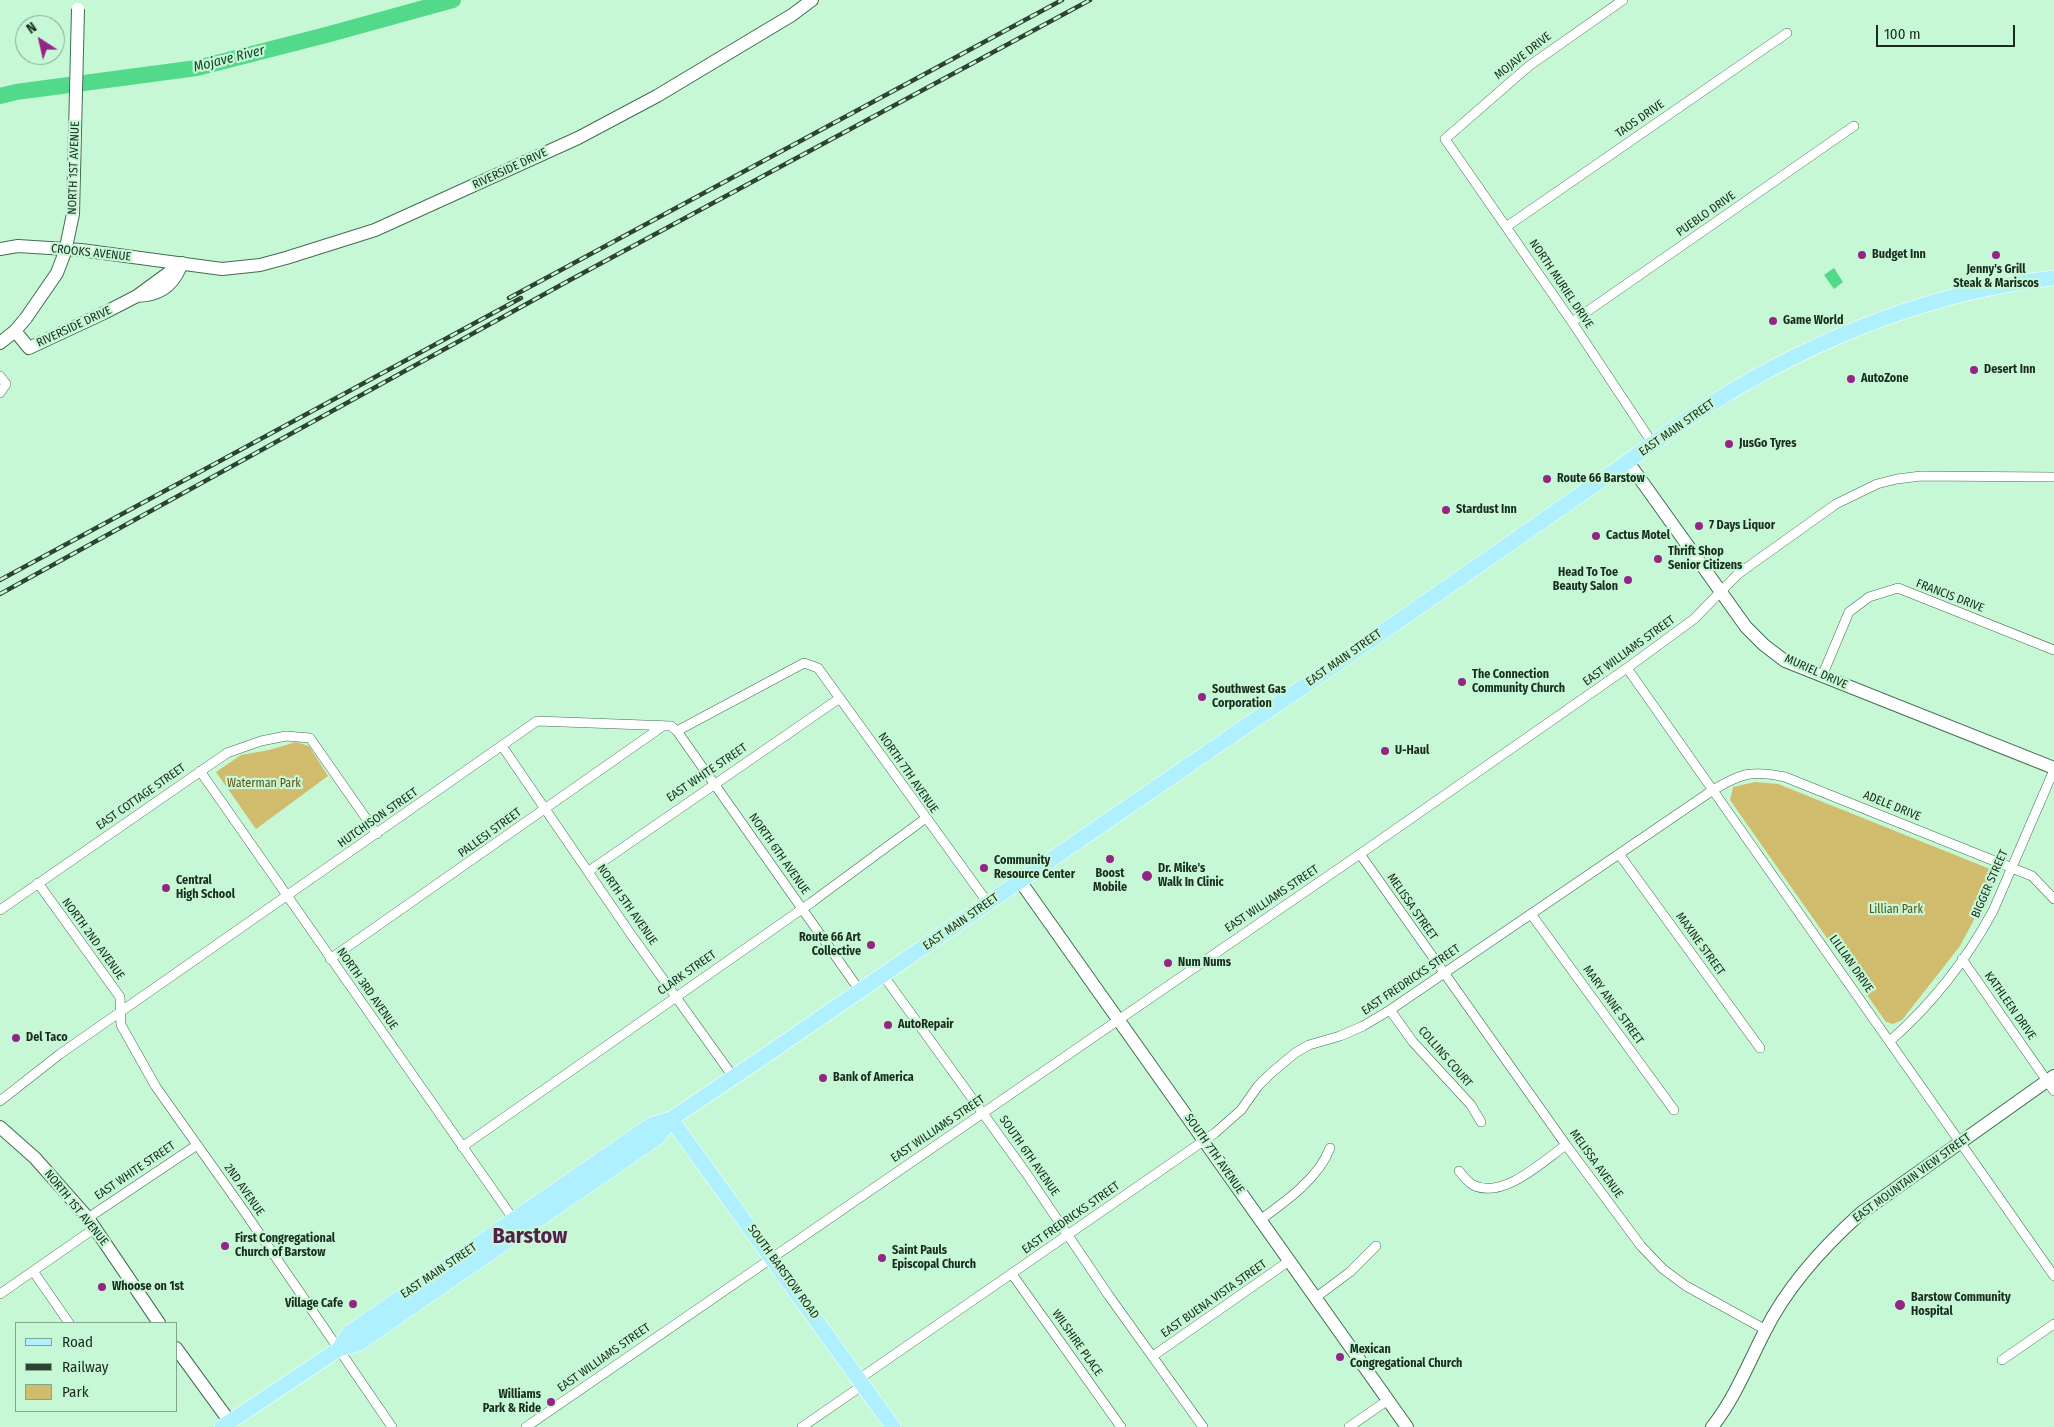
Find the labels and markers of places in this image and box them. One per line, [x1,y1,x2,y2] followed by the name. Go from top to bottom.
[1872,248,1926,262] place label: Budget Inn
[1856,249,1868,261] marker: Budget Inn
[1990,249,2002,261] marker: Jenny's Grill Steak & Mariscos
[1953,263,2039,291] place label: Jenny's Grill Steak & Mariscos
[1783,314,1843,328] place label: Game World
[1767,315,1779,327] marker: Game World
[1984,363,2035,377] place label: Desert Inn
[1968,364,1980,376] marker: Desert Inn
[1861,372,1909,386] place label: AutoZone
[1845,373,1857,385] marker: AutoZone
[1739,437,1796,451] place label: JusGo Tyres
[1723,438,1735,450] marker: JusGo Tyres
[1557,472,1645,486] place label: Route 66 Barstow
[1541,473,1553,485] marker: Route 66 Barstow
[1456,503,1517,517] place label: Stardust Inn
[1440,504,1452,516] marker: Stardust Inn
[1709,519,1775,533] place label: 7 Days Liquor
[1693,520,1705,532] marker: 7 Days Liquor
[1606,529,1670,543] place label: Cactus Motel
[1590,530,1602,542] marker: Cactus Motel
[1668,545,1742,573] place label: Thrift Shop Senior Citizens
[1652,553,1664,565] marker: Thrift Shop Senior Citizens
[1553,566,1618,594] place label: Head To Toe Beauty Salon
[1622,574,1634,586] marker: Head To Toe Beauty Salon
[1472,668,1565,696] place label: The Connection Community Church
[1456,676,1468,688] marker: The Connection Community Church
[1212,683,1286,711] place label: Southwest Gas Corporation
[1196,691,1208,703] marker: Southwest Gas Corporation
[1395,744,1429,758] place label: U-Haul
[1379,745,1391,757] marker: U-Haul
[1104,853,1116,865] marker: Boost Mobile
[994,854,1075,882] place label: Community Resource Center
[978,862,990,874] marker: Community Resource Center
[1158,862,1224,890] place label: Dr. Mike's Walk In Clinic
[1093,867,1127,895] place label: Boost Mobile
[1140,869,1154,883] marker: Dr. Mike's Walk In Clinic
[176,874,235,902] place label: Central High School
[160,882,172,894] marker: Central High School
[799,931,861,959] place label: Route 66 Art Collective
[865,939,877,951] marker: Route 66 Art Collective
[1178,956,1231,970] place label: Num Nums
[1162,957,1174,969] marker: Num Nums
[898,1018,954,1032] place label: AutoRepair
[882,1019,894,1031] marker: AutoRepair
[26,1031,68,1045] place label: Del Taco
[10,1032,22,1044] marker: Del Taco
[833,1071,914,1085] place label: Bank of America
[817,1072,829,1084] marker: Bank of America
[235,1232,335,1260] place label: First Congregational Church of Barstow
[219,1240,231,1252] marker: First Congregational Church of Barstow
[892,1244,976,1272] place label: Saint Pauls Episcopal Church
[876,1252,888,1264] marker: Saint Pauls Episcopal Church
[112,1280,184,1294] place label: Whoose on 1st
[96,1281,108,1293] marker: Whoose on 1st
[1911,1291,2011,1319] place label: Barstow Community Hospital
[285,1297,343,1311] place label: Village Cafe
[347,1298,359,1310] marker: Village Cafe
[1893,1298,1907,1312] marker: Barstow Community Hospital
[1350,1343,1462,1371] place label: Mexican Congregational Church
[1334,1351,1346,1363] marker: Mexican Congregational Church
[483,1388,541,1416] place label: Williams Park & Ride
[545,1396,557,1408] marker: Williams Park & Ride

